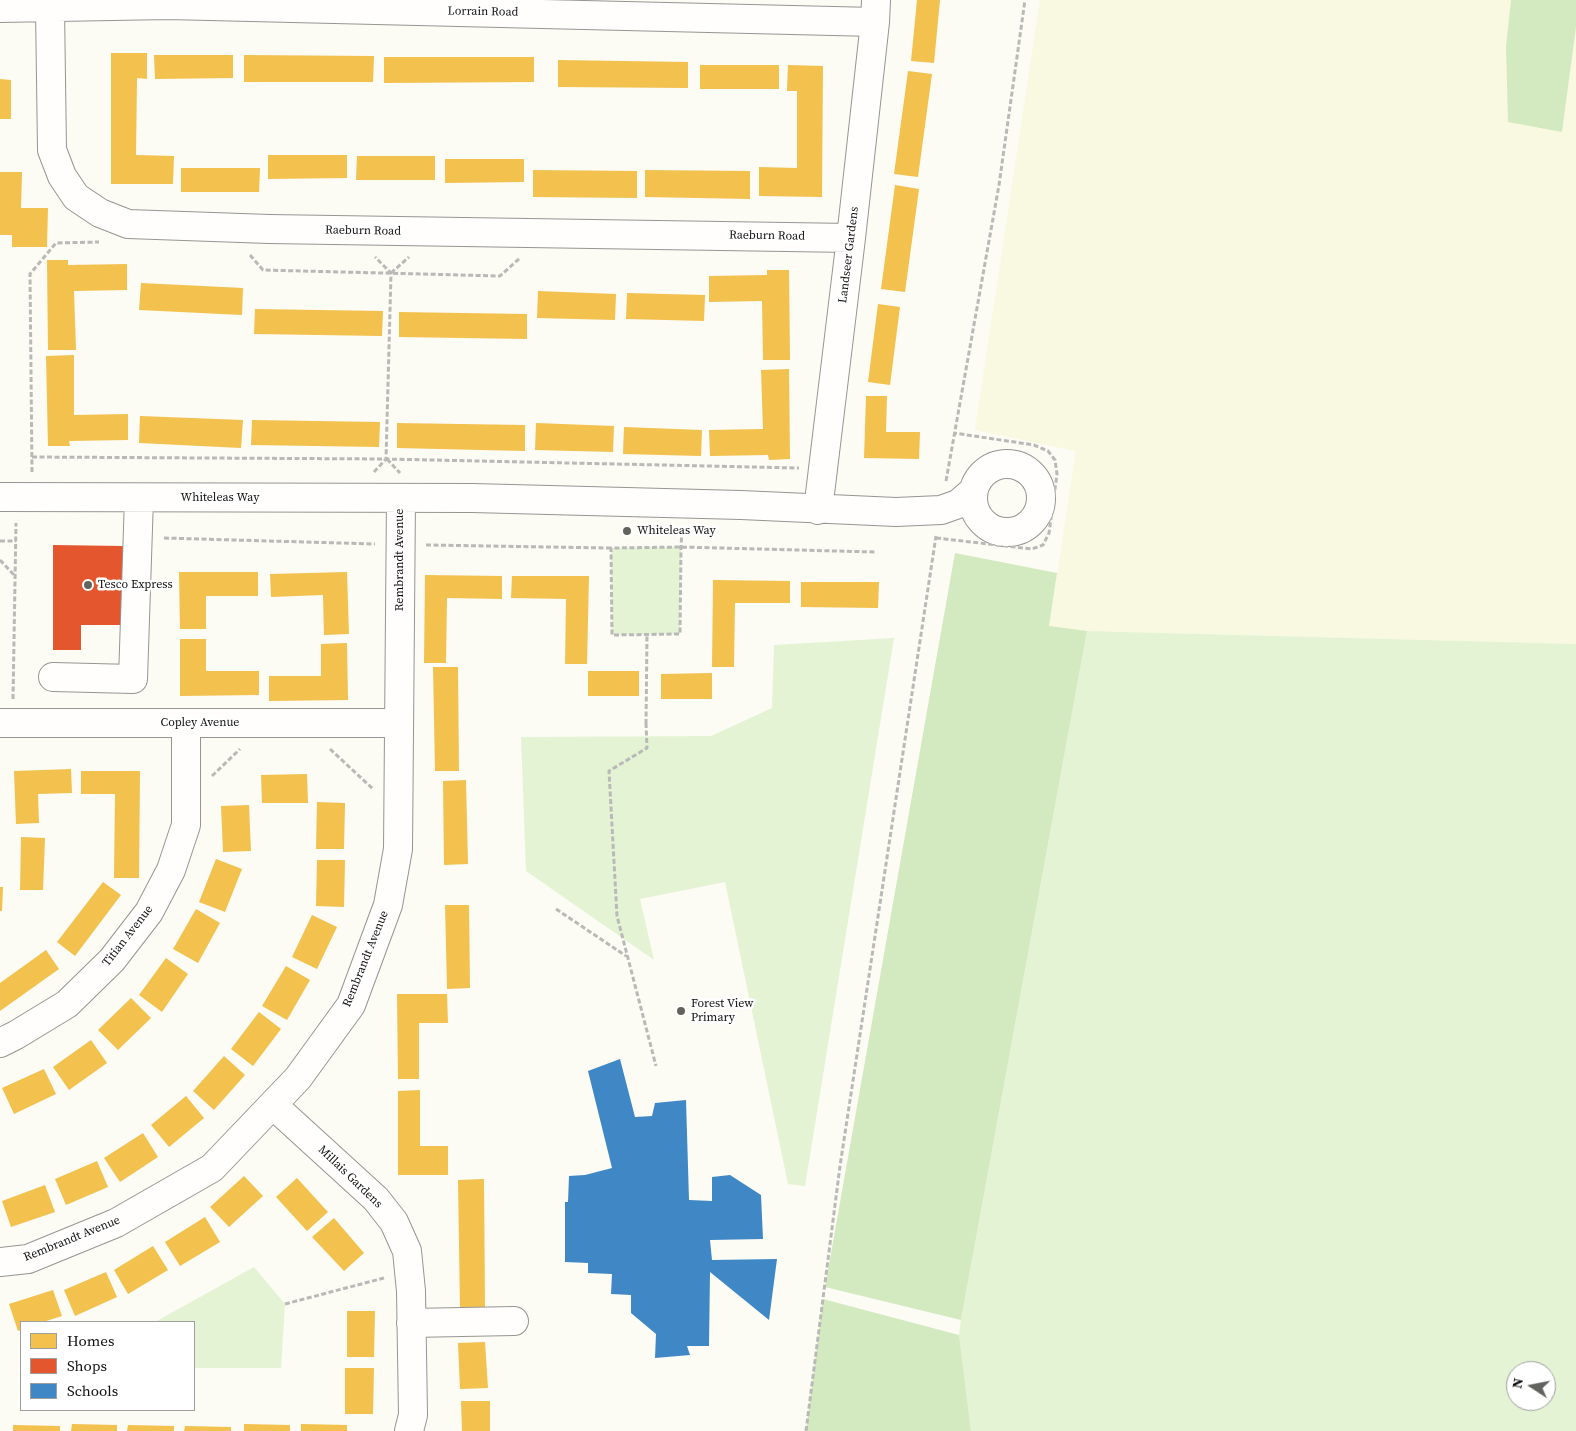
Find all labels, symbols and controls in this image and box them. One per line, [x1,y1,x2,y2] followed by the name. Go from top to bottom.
[448,4,518,20] street label: Lorrain Road
[836,206,862,304] street label: Landseer Gardens
[325,223,401,239] street label: Raeburn Road
[729,228,805,244] street label: Raeburn Road
[181,491,259,505] street label: Whiteleas Way
[393,509,407,611] street label: Rembrandt Avenue
[637,524,716,538] place label: Whiteleas Way
[621,525,633,537] marker: Whiteleas Way
[98,578,173,592] place label: Tesco Express
[82,579,94,591] marker: Tesco Express
[161,716,239,730] street label: Copley Avenue
[100,902,156,970] street label: Titian Avenue
[340,909,392,1009] street label: Rembrandt Avenue
[691,997,753,1025] place label: Forest View Primary
[675,1005,687,1017] marker: Forest View Primary
[315,1143,385,1211] street label: Millais Gardens
[22,1213,122,1265] street label: Rembrandt Avenue
[20,1321,195,1411] legend
[67,1330,114,1351] text: Homes
[67,1355,107,1376] text: Shops
[1506,1361,1556,1411] north arrow
[1506,1376,1528,1390] text: N
[67,1380,118,1401] text: Schools

